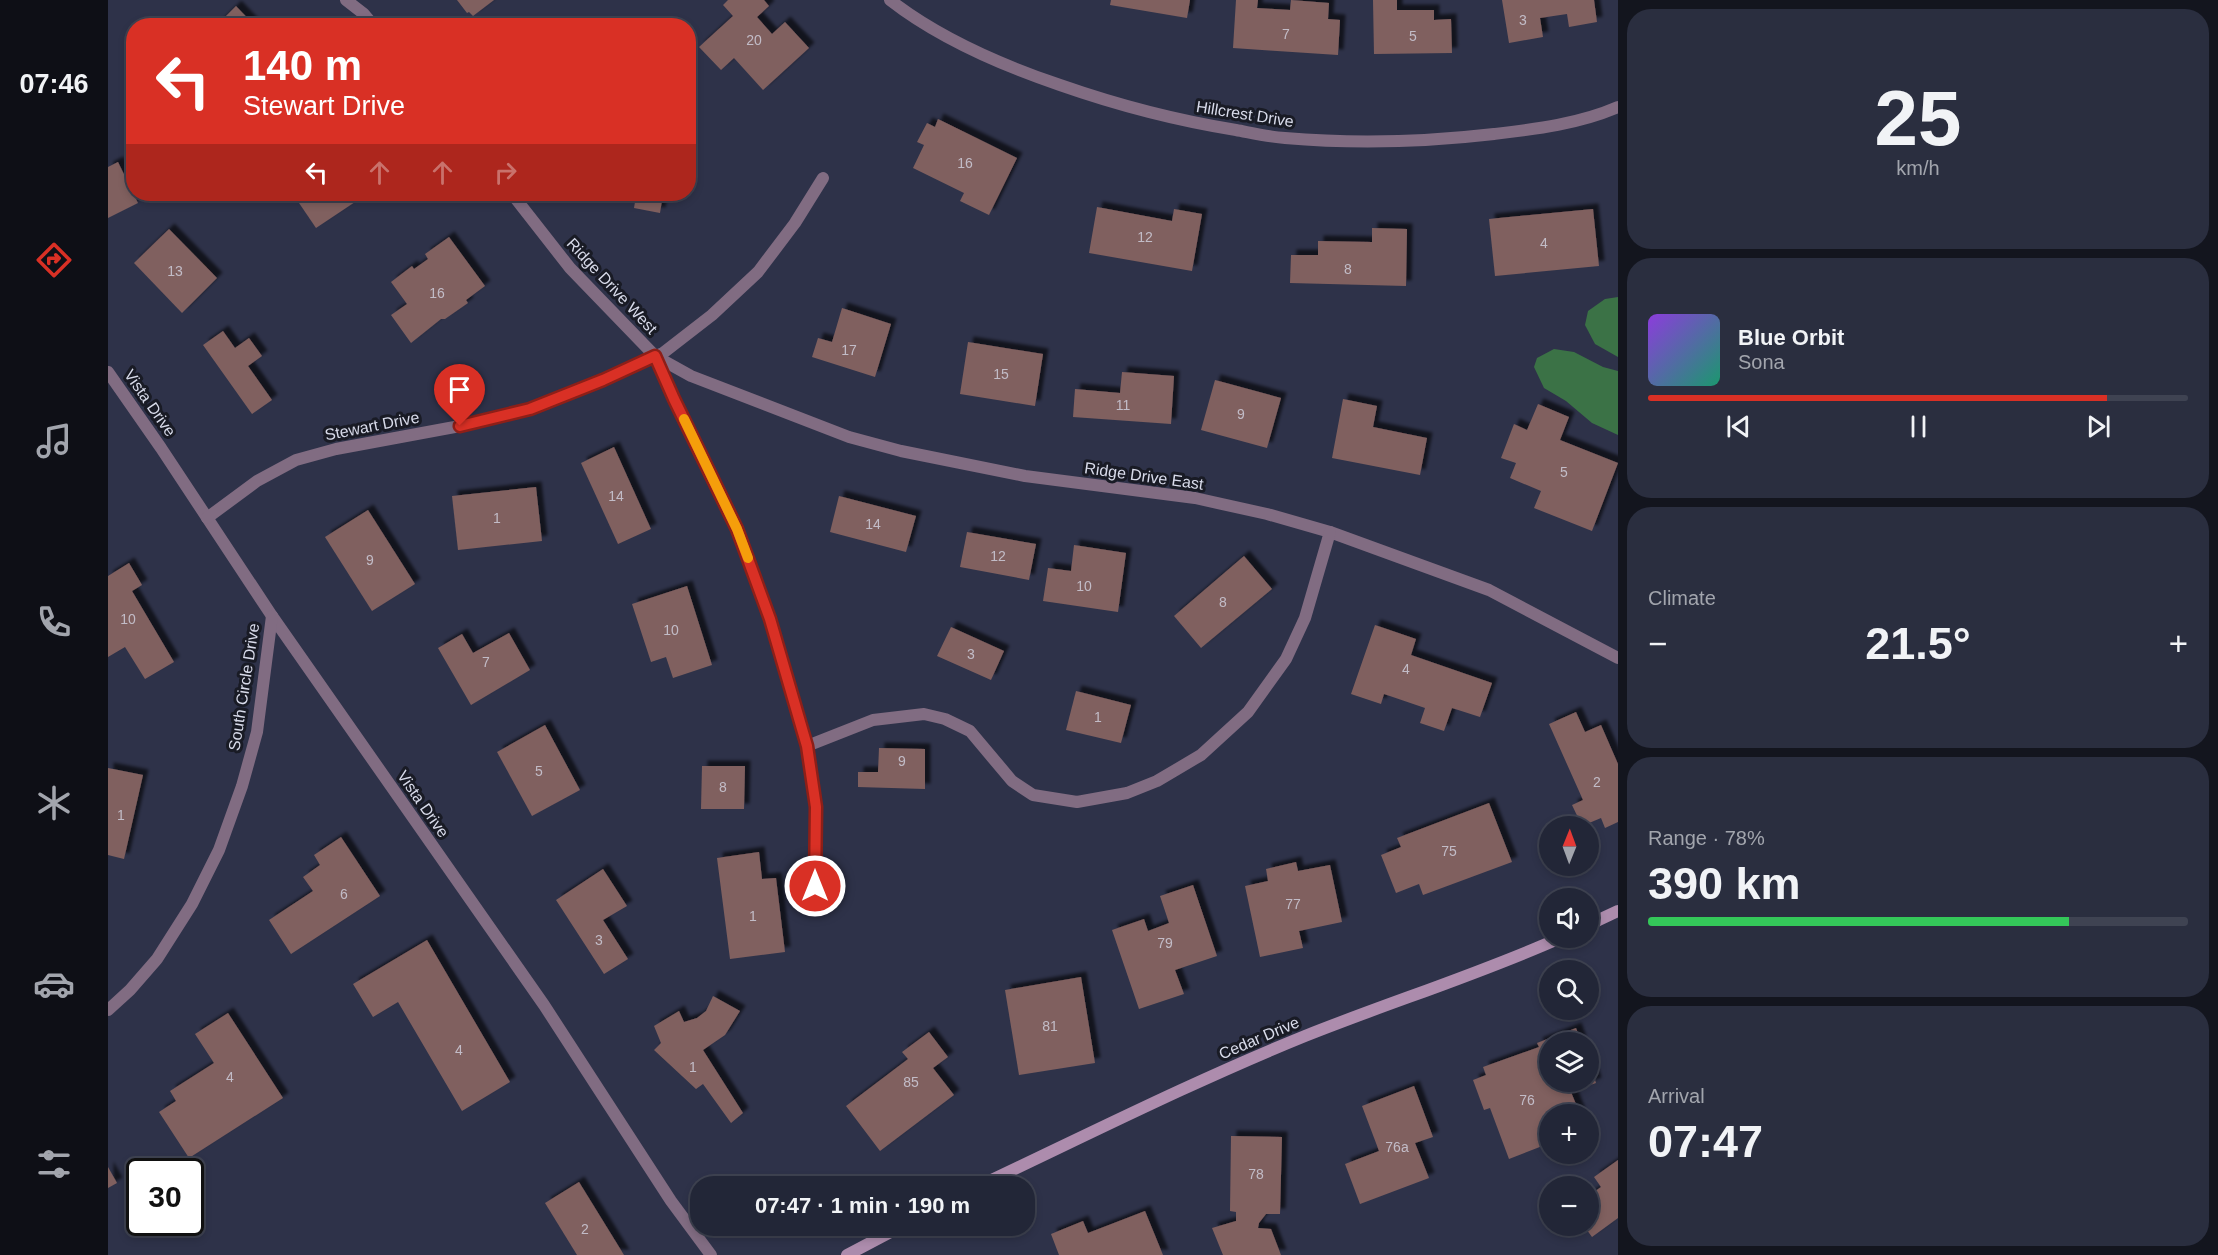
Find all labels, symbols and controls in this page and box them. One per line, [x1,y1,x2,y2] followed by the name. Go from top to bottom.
[1519,12,1527,28] house number: 3
[1282,26,1290,42] house number: 7
[1409,28,1417,44] house number: 5
[746,32,762,48] house number: 20
[144,42,222,120] icon: left
[243,42,362,89] text: 140 m
[19,69,89,99] text: 07:46
[1875,74,1961,162] text: 25
[243,91,405,121] text: Stewart Drive
[1195,98,1295,130] street label: Hillcrest Drive
[957,155,973,171] house number: 16
[300,156,333,189] icon: left
[363,156,396,189] icon: ahead
[426,156,459,189] icon: ahead
[489,156,522,189] icon: right
[1896,157,1940,179] text: km/h
[1137,229,1153,245] house number: 12
[563,235,661,338] street label: Ridge Drive West
[1540,235,1548,251] house number: 4
[33,239,75,281] icon: directions
[1344,261,1352,277] house number: 8
[167,263,183,279] house number: 13
[429,285,445,301] house number: 16
[1738,325,1844,350] text: Blue Orbit
[841,342,857,358] house number: 17
[1738,351,1785,373] text: Sona
[434,364,485,426] pin
[993,366,1009,382] house number: 15
[121,367,179,440] street label: Vista Drive
[443,373,476,406] icon: arrive
[1116,397,1130,413] house number: 11
[1237,406,1245,422] house number: 9
[323,408,421,444] street label: Stewart Drive
[1722,410,1755,443] icon: previous
[1902,410,1935,443] icon: pause
[2082,410,2115,443] icon: next
[33,420,75,462] icon: music
[1083,459,1205,493] street label: Ridge Drive East
[1560,464,1568,480] house number: 5
[608,488,624,504] house number: 14
[493,510,501,526] house number: 1
[865,516,881,532] house number: 14
[990,548,1006,564] house number: 12
[366,552,374,568] house number: 9
[1076,578,1092,594] house number: 10
[1648,587,1716,609] text: Climate
[1219,594,1227,610] house number: 8
[33,601,75,643] icon: phone
[120,611,136,627] house number: 10
[1865,618,1971,669] text: 21.5°
[226,622,262,752] street label: South Circle Drive
[663,622,679,638] house number: 10
[1648,625,1667,662] text: −
[2169,625,2188,662] text: +
[967,646,975,662] house number: 3
[482,654,490,670] house number: 7
[1402,661,1410,677] house number: 4
[1094,709,1102,725] house number: 1
[898,753,906,769] house number: 9
[535,763,543,779] house number: 5
[394,768,452,841] street label: Vista Drive
[1593,774,1601,790] house number: 2
[719,779,727,795] house number: 8
[33,782,75,824] icon: climate
[117,807,125,823] house number: 1
[1539,816,1599,876] north arrow
[1539,816,1599,1236] map controls
[1648,827,1765,849] text: Range · 78%
[1441,843,1457,859] house number: 75
[783,854,847,918] position arrow
[1648,858,1801,909] text: 390 km
[340,886,348,902] house number: 6
[1539,888,1599,948] button: sound
[1285,896,1301,912] house number: 77
[749,908,757,924] house number: 1
[595,932,603,948] house number: 3
[1157,935,1173,951] house number: 79
[1539,960,1599,1020] button: search
[33,963,75,1005] icon: car
[1216,1013,1302,1063] street label: Cedar Drive
[1042,1018,1058,1034] house number: 81
[1539,1032,1599,1092] button: layers
[455,1042,463,1058] house number: 4
[689,1059,697,1075] house number: 1
[226,1069,234,1085] house number: 4
[903,1074,919,1090] house number: 85
[1648,1085,1705,1107] text: Arrival
[1519,1092,1535,1108] house number: 76
[1539,1104,1599,1164] button: +
[1648,1116,1763,1167] text: 07:47
[1385,1139,1409,1155] house number: 76a
[33,1143,75,1185] icon: filters
[126,1158,204,1236] speed limit sign: 30
[1248,1166,1264,1182] house number: 78
[1539,1176,1599,1236] button: −
[755,1193,970,1218] text: 07:47 · 1 min · 190 m
[581,1221,589,1237] house number: 2

